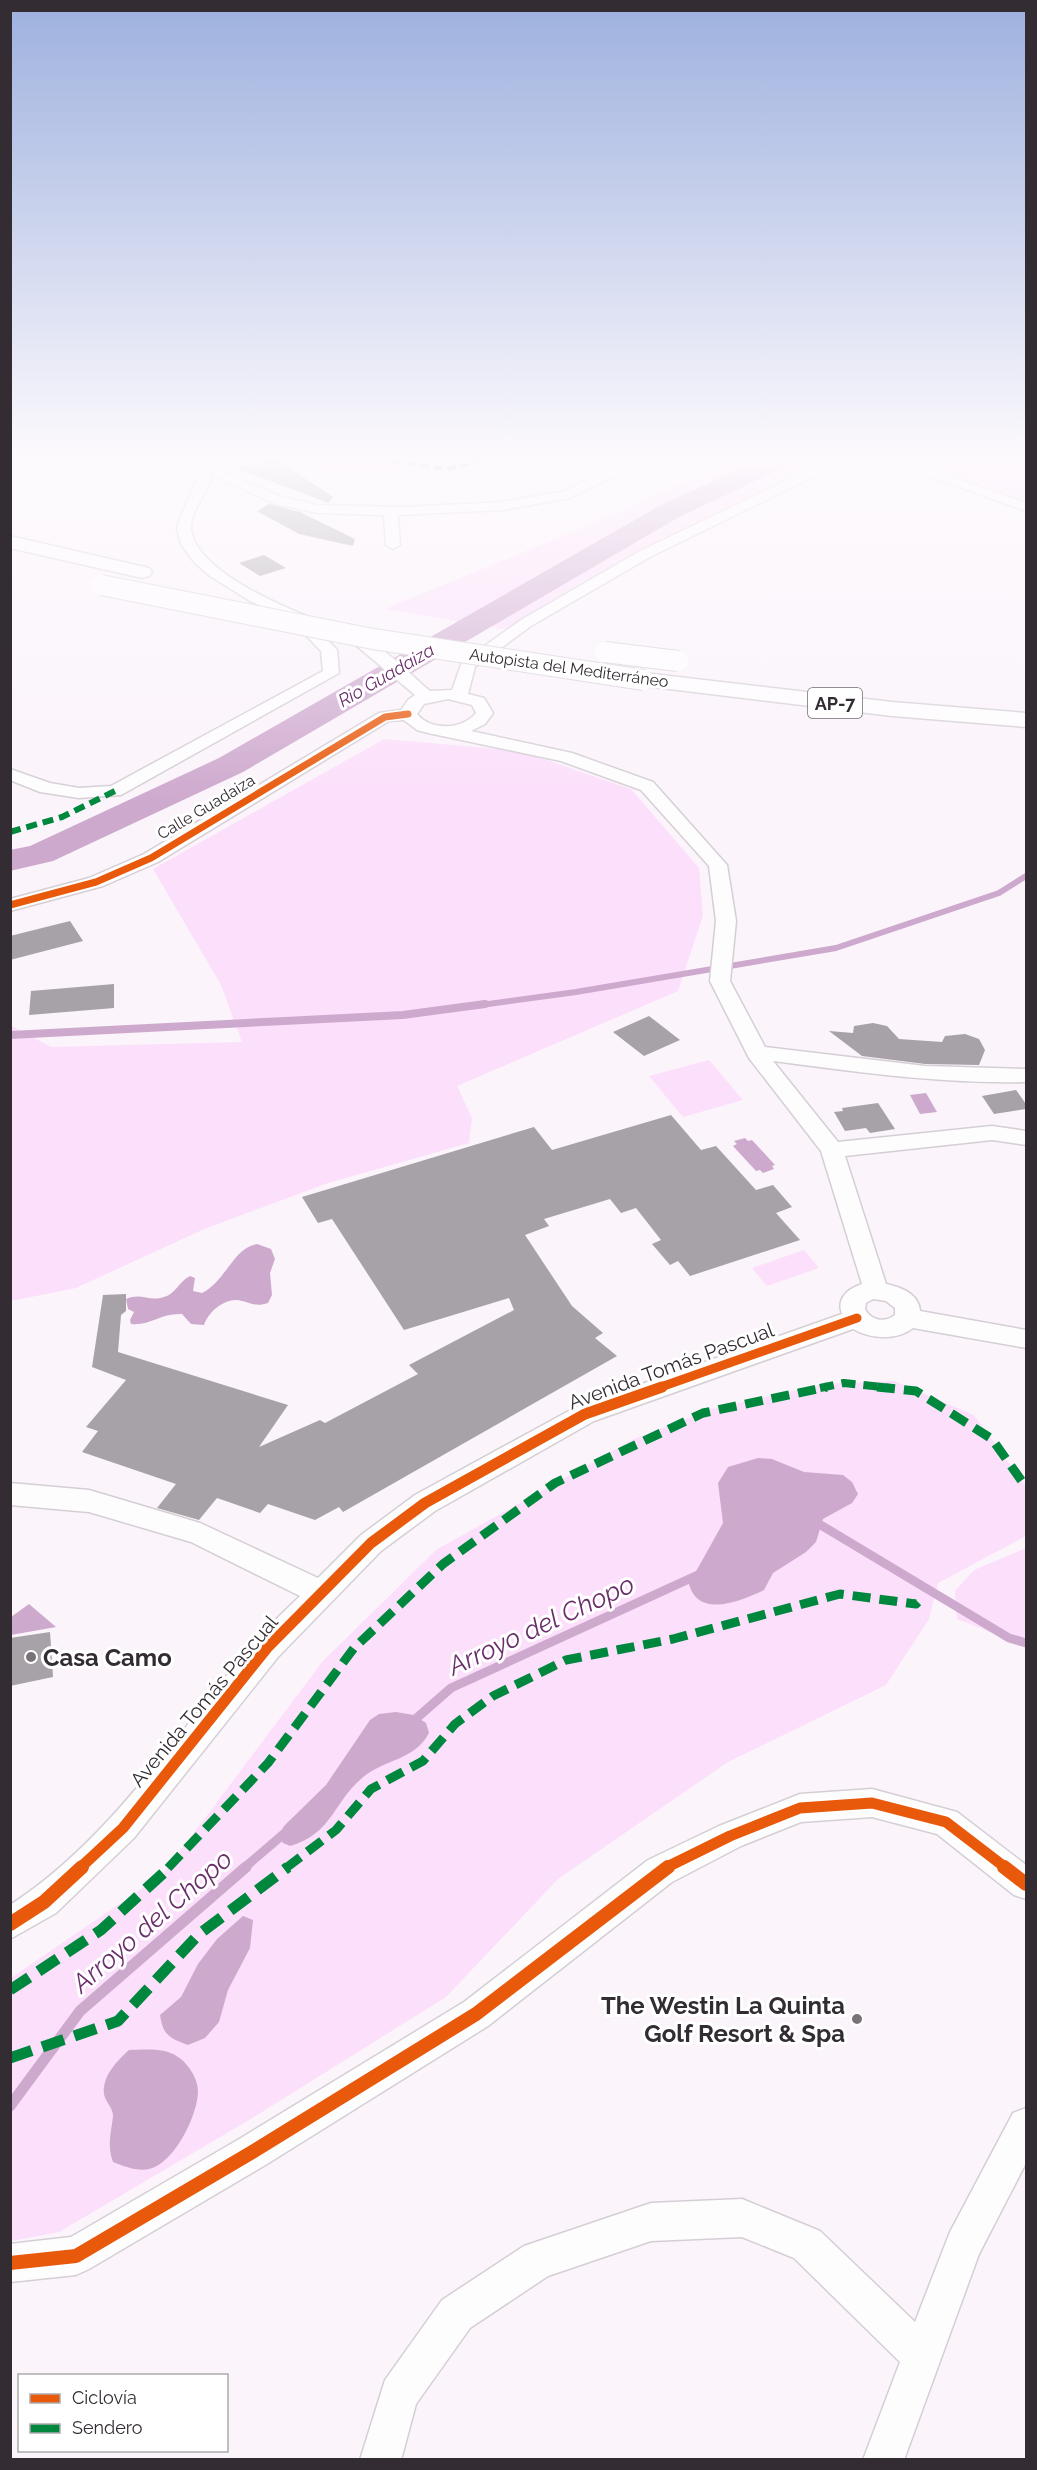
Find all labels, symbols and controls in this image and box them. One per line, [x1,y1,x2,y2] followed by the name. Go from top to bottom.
[334,639,438,711] water label: Rio Guadaiza
[468,645,670,691] street label: Autopista del Mediterráneo
[808,688,862,718] road number: AP-7
[154,770,258,844] street label: Calle Guadaiza
[565,1317,777,1414] street label: Avenida Tomás Pascual
[442,1569,639,1682] water label: Arroyo del Chopo
[125,1610,283,1792] street label: Avenida Tomás Pascual
[43,1643,172,1672] place label: Casa Camo
[24,1650,38,1664] marker: Casa Camo
[65,1844,238,2000] water label: Arroyo del Chopo
[601,1991,845,2048] place label: The Westin La Quinta Golf Resort & Spa
[850,2012,864,2026] marker: The Westin La Quinta Golf Resort & Spa
[18,2374,228,2452] legend
[72,2387,137,2408] text: Ciclovía
[72,2417,143,2438] text: Sendero

